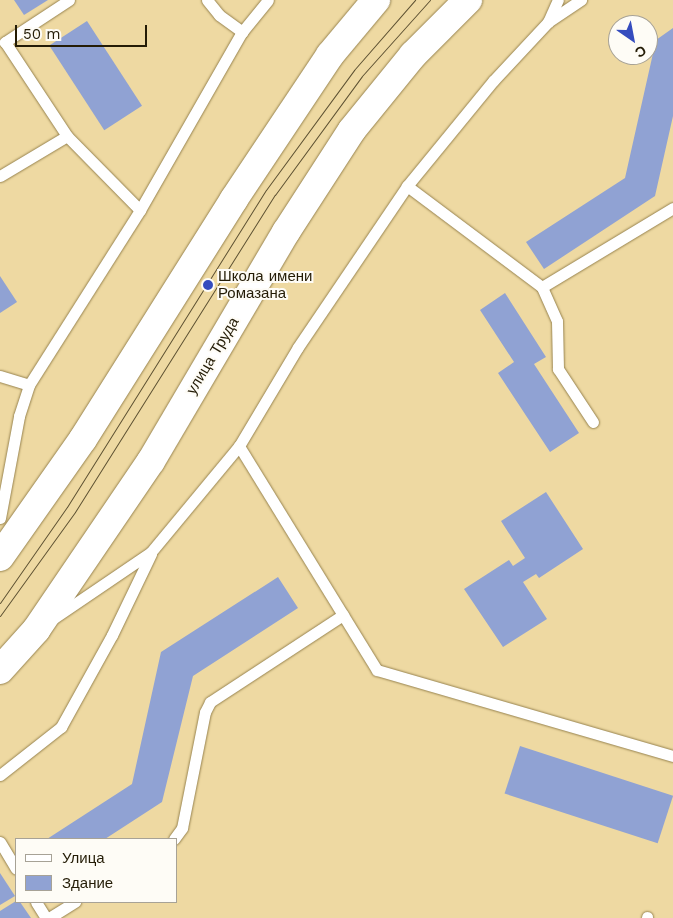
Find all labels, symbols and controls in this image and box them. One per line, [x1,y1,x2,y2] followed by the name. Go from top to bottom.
[18,15,150,47] scale bar
[608,15,658,65] north arrow
[23,25,60,43] text: 50 m
[632,42,649,61] text: С
[218,267,312,302] place label: Школа имени Ромазана
[202,279,214,291] marker: Школа имени Ромазана
[183,314,243,398] street label: улица Труда
[15,838,178,903] legend
[62,849,105,867] text: Улица
[62,874,113,892] text: Здание

